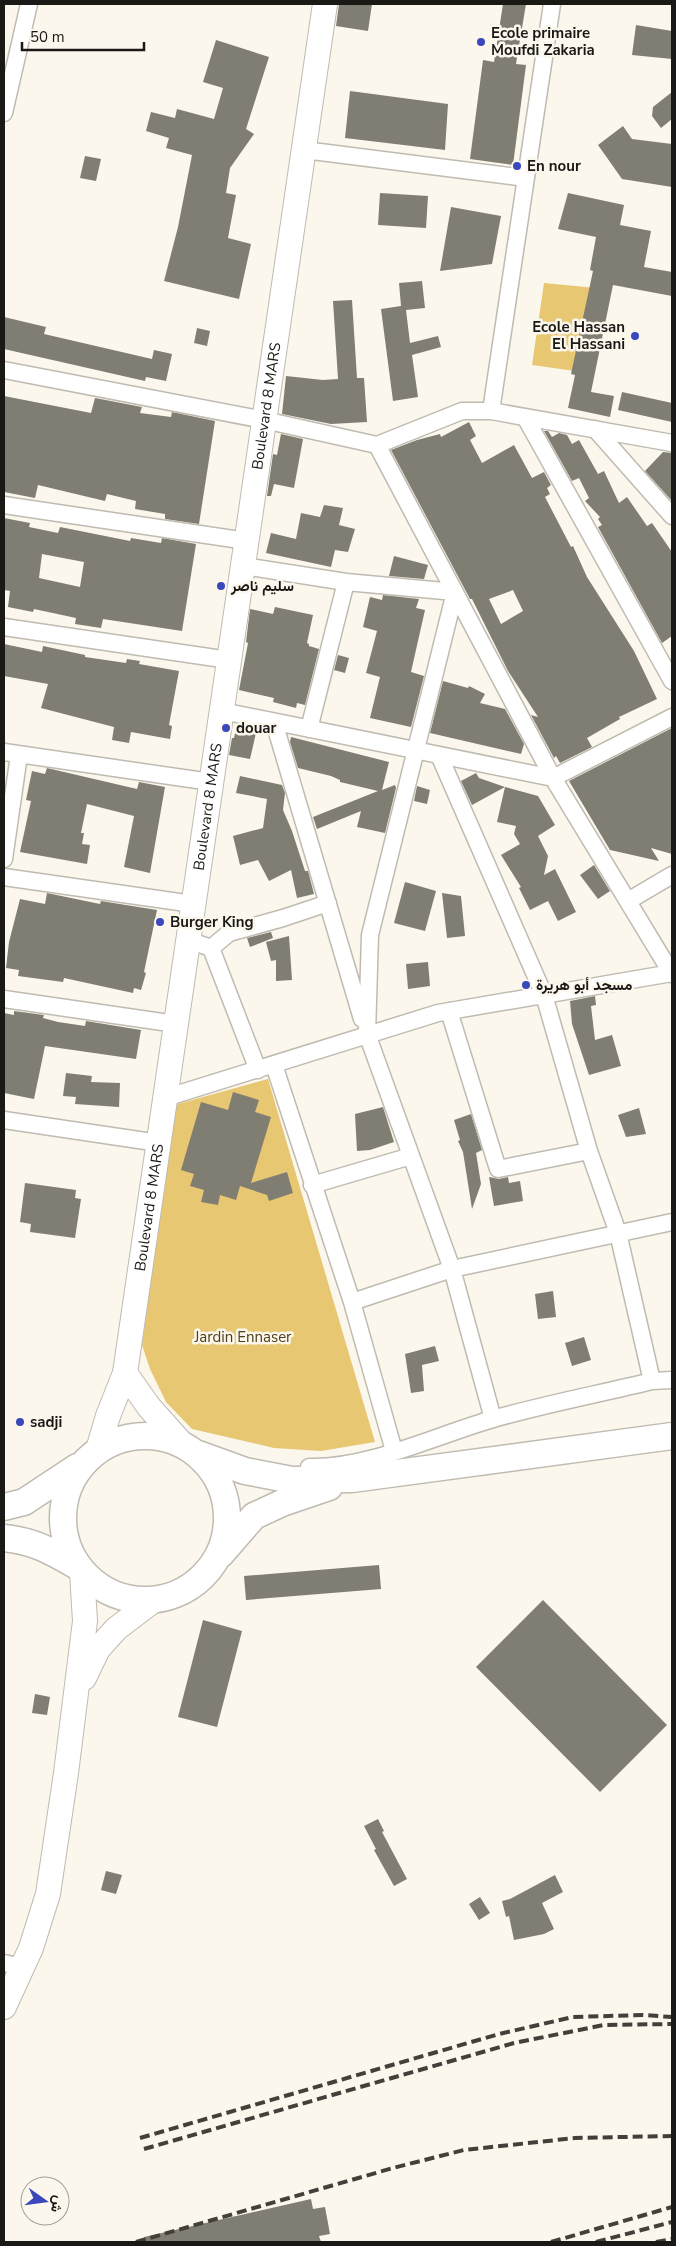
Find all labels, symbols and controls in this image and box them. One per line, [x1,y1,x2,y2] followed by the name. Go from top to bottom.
[22,20,145,52] scale bar
[491,23,595,60] place label: Ecole primaire Moufdi Zakaria
[30,27,65,47] text: 50 m
[475,36,487,48] marker: Ecole primaire Moufdi Zakaria
[527,156,581,176] place label: En nour
[511,160,523,172] marker: En nour
[532,317,625,354] place label: Ecole Hassan El Hassani
[629,330,641,342] marker: Ecole Hassan El Hassani
[247,341,285,471] street label: Boulevard 8 MARS
[230,576,294,596] place label: سليم ناصر
[215,580,227,592] marker: سليم ناصر
[236,718,277,738] place label: douar
[220,722,232,734] marker: douar
[189,742,227,872] street label: Boulevard 8 MARS
[170,912,254,932] place label: Burger King
[154,916,166,928] marker: Burger King
[536,975,632,995] place label: مسجد أبو هريرة
[520,979,532,991] marker: مسجد أبو هريرة
[130,1142,168,1272] street label: Boulevard 8 MARS
[194,1327,292,1347] park label: Jardin Ennaser
[30,1412,62,1432] place label: sadji
[14,1416,26,1428] marker: sadji
[20,2176,70,2226] north arrow
[46,2194,68,2215] text: ش

